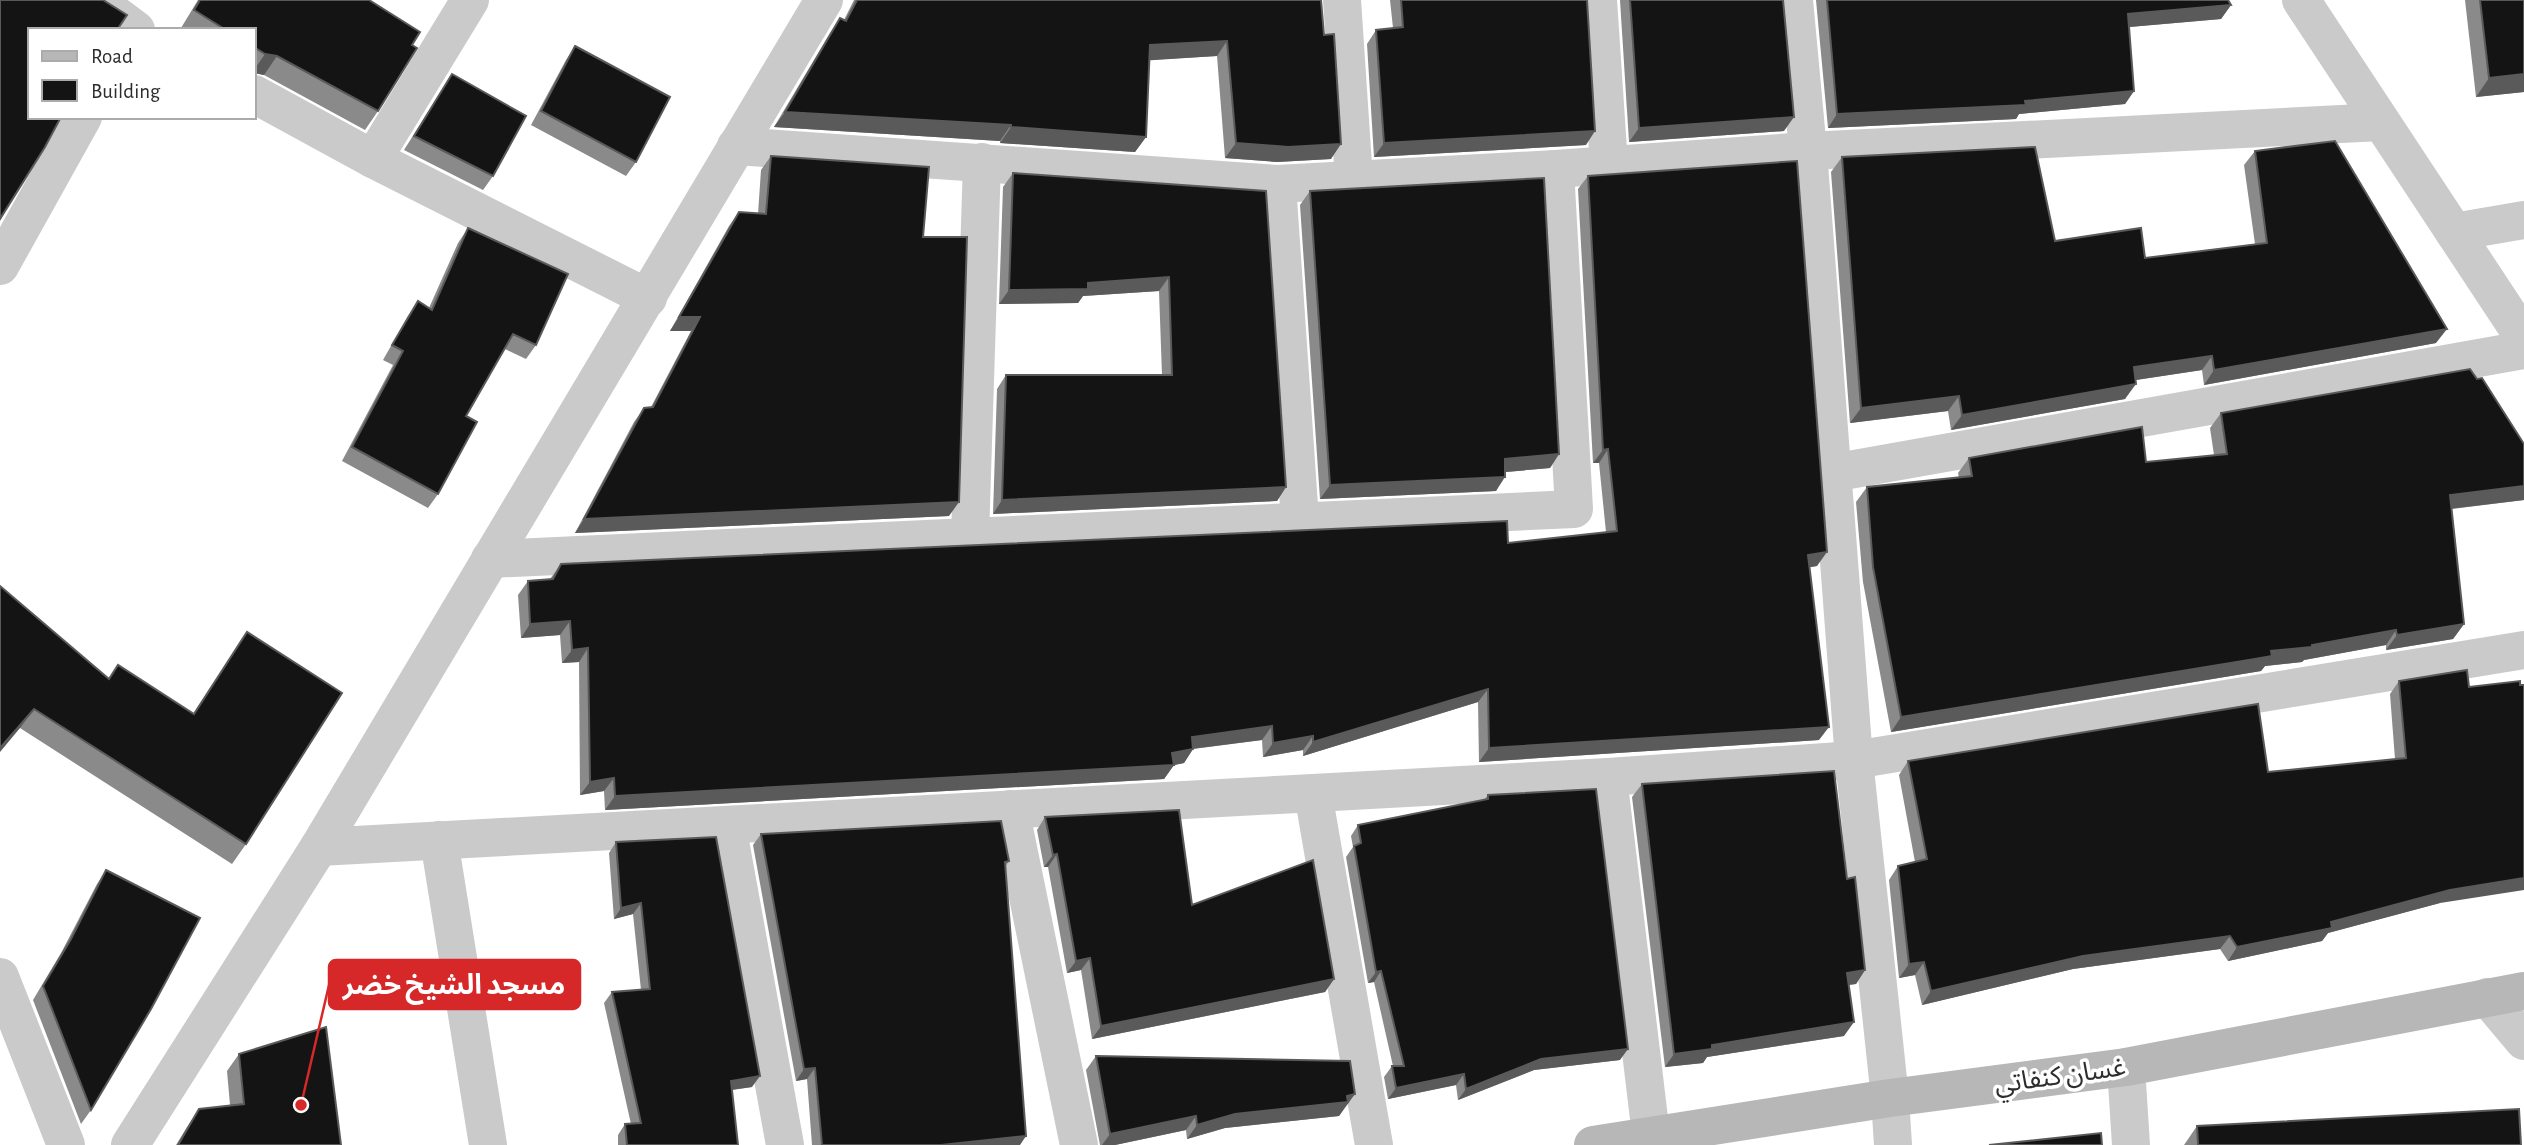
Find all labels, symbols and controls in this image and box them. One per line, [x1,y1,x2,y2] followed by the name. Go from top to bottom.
[28,28,256,119] legend
[91,46,133,67] text: Road
[91,81,161,102] text: Building
[329,960,580,1009] callout: مسجد الشيخ خضر
[342,972,565,1005] text: مسجد الشيخ خضر
[1993,1054,2128,1104] street label: غسان كنفاتي

